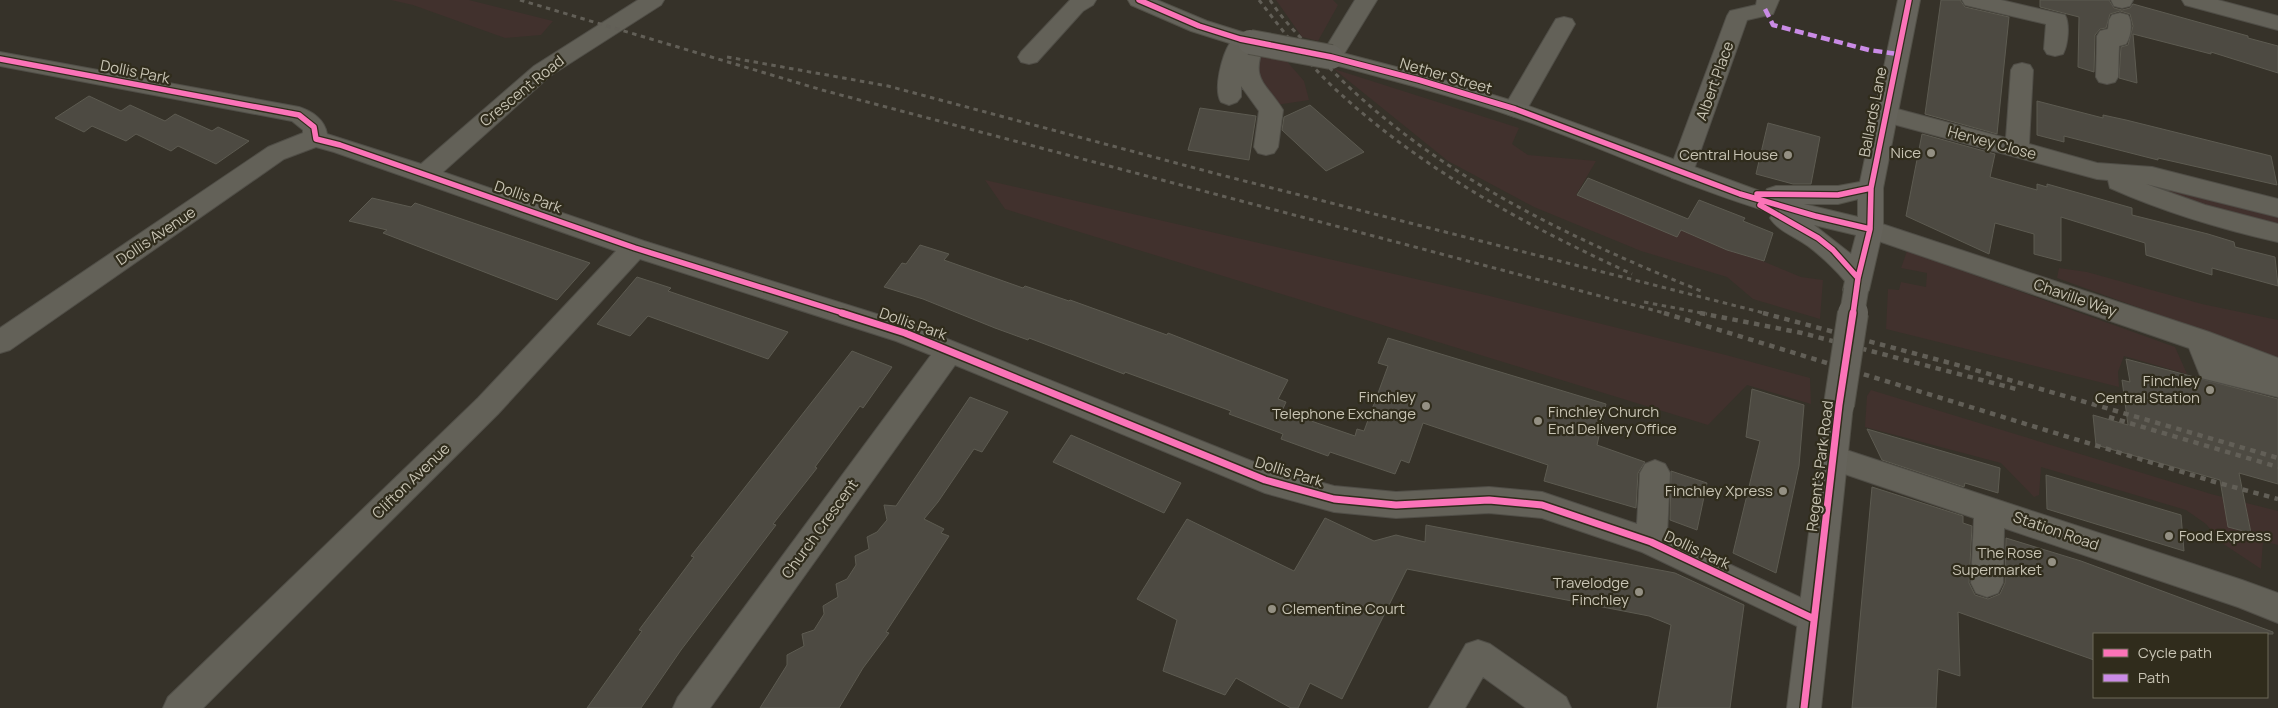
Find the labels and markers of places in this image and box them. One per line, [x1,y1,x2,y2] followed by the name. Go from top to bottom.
[1890,142,1921,163] place label: Nice
[1679,144,1778,165] place label: Central House
[1925,147,1937,159] marker: Nice
[1782,149,1794,161] marker: Central House
[2095,370,2200,408] place label: Finchley Central Station
[2204,384,2216,396] marker: Finchley Central Station
[1272,386,1416,424] place label: Finchley Telephone Exchange
[1420,400,1432,412] marker: Finchley Telephone Exchange
[1548,401,1677,439] place label: Finchley Church End Delivery Office
[1532,415,1544,427] marker: Finchley Church End Delivery Office
[1665,480,1773,501] place label: Finchley Xpress
[1777,485,1789,497] marker: Finchley Xpress
[2179,525,2271,546] place label: Food Express
[2163,530,2175,542] marker: Food Express
[1952,542,2042,580] place label: The Rose Supermarket
[2046,556,2058,568] marker: The Rose Supermarket
[1553,572,1629,610] place label: Travelodge Finchley
[1633,586,1645,598] marker: Travelodge Finchley
[1282,598,1405,619] place label: Clementine Court
[1266,603,1278,615] marker: Clementine Court

